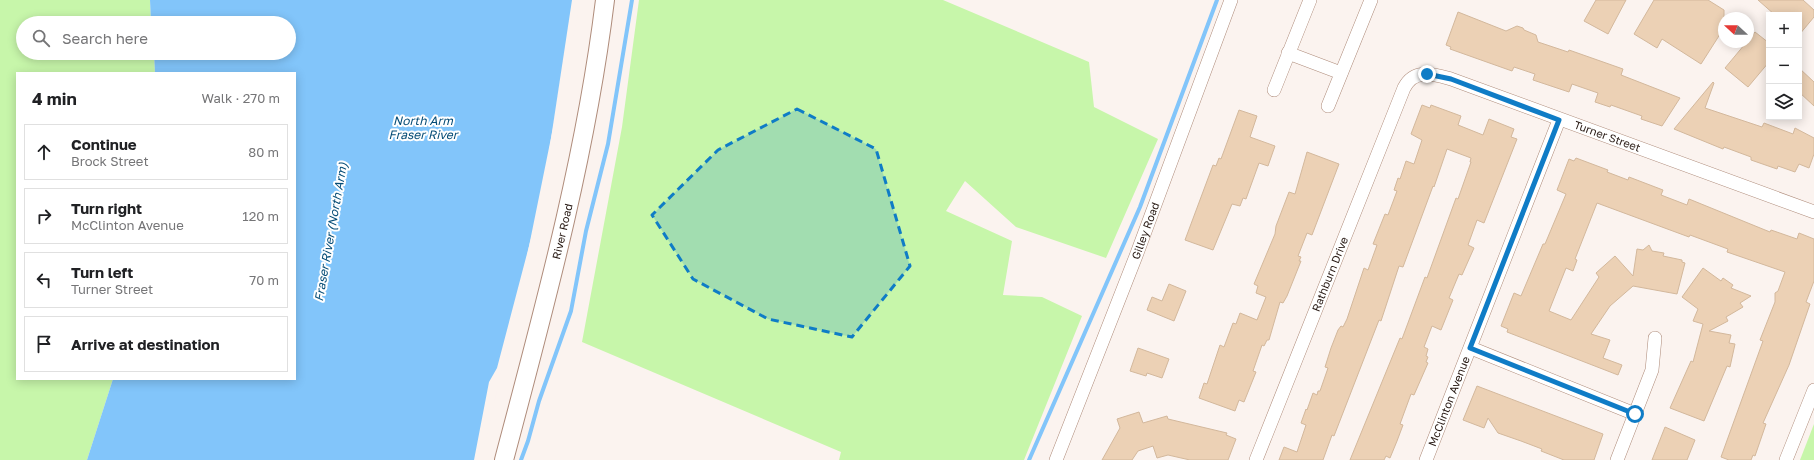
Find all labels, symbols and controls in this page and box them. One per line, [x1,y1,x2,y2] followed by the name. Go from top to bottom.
[1718,12,1754,48] north arrow
[1766,12,1802,120] map controls
[1766,12,1802,48] button: +
[16,16,296,60] search box
[30,27,52,49] icon: search
[62,29,148,47] text: Search here
[1766,48,1802,84] button: −
[1418,65,1436,83] route end
[1766,84,1802,120] button: layers
[32,88,77,109] text: 4 min
[202,90,280,106] text: Walk · 270 m
[389,113,460,142] water label: North Arm Fraser River
[1573,118,1642,154] street label: Turner Street
[71,135,137,153] text: Continue
[33,141,55,163] icon: ahead
[248,144,279,160] text: 80 m
[71,153,149,169] text: Brock Street
[311,161,350,303] water label: Fraser River (North Arm)
[71,199,142,217] text: Turn right
[1128,200,1161,261] street label: Gilley Road
[549,202,575,260] street label: River Road
[33,205,55,227] icon: right
[242,208,279,224] text: 120 m
[71,217,184,233] text: McClinton Avenue
[1309,235,1350,313] street label: Rathburn Drive
[71,263,133,281] text: Turn left
[33,269,55,291] icon: left
[249,272,279,288] text: 70 m
[71,281,153,297] text: Turner Street
[33,333,55,355] icon: arrive
[71,335,220,353] text: Arrive at destination
[1425,354,1472,448] street label: McClinton Avenue
[1626,405,1644,423] route start

